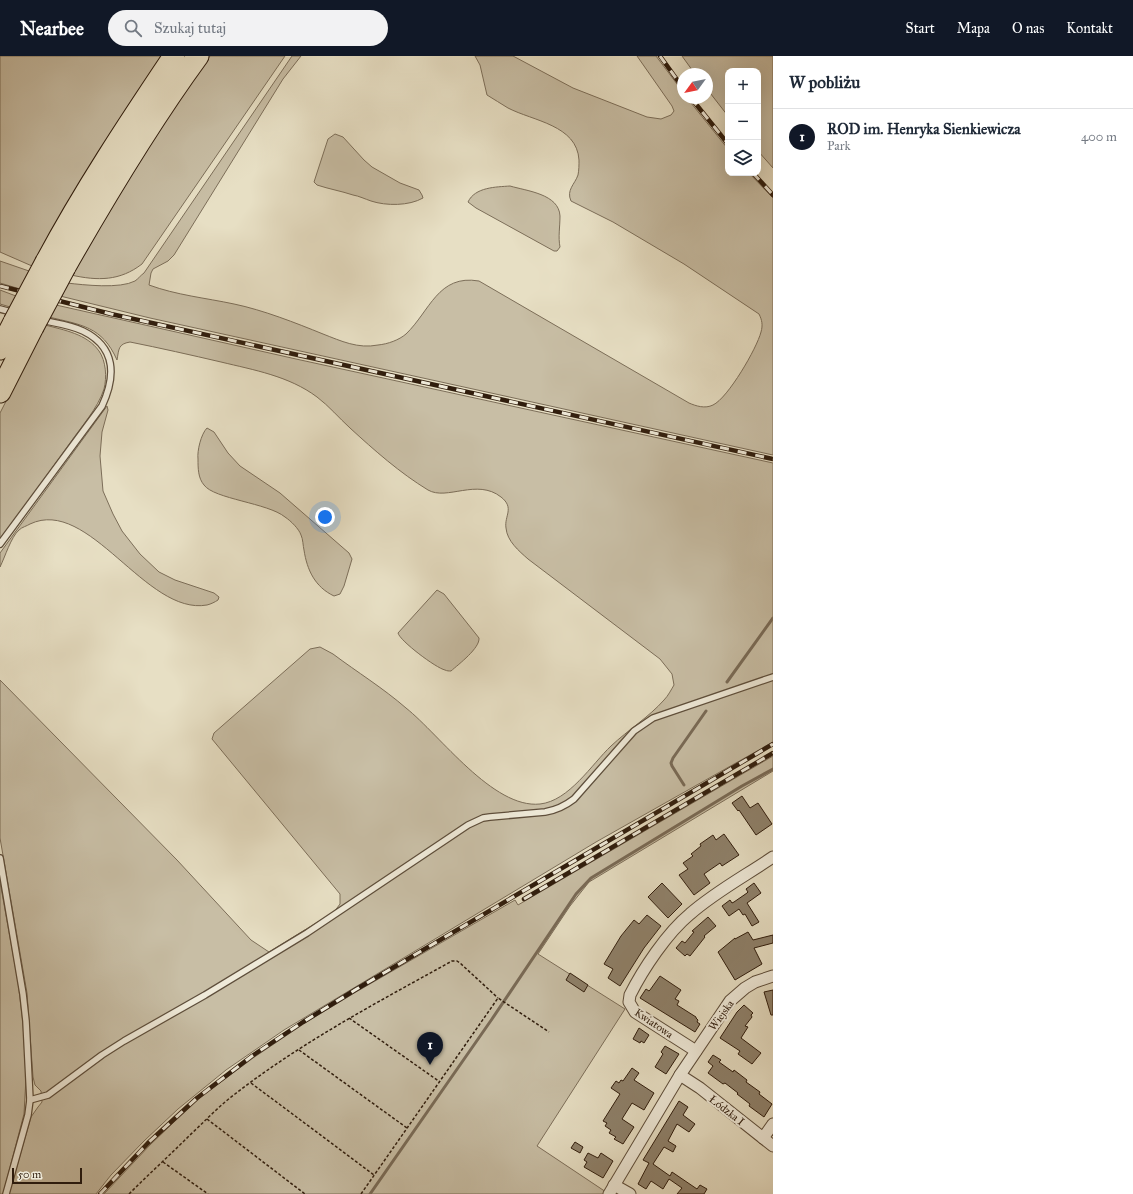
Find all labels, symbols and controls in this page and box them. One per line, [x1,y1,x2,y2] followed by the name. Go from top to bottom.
[108,10,388,46] search box
[20,17,84,40] text: Nearbee
[122,17,144,39] icon: search
[154,19,226,37] text: Szukaj tutaj
[906,20,935,37] text: Start
[957,20,990,37] text: Mapa
[1012,20,1044,37] text: O nas
[1066,20,1113,37] text: Kontakt
[677,68,713,104] north arrow
[725,68,761,176] map controls
[725,68,761,104] button: +
[789,72,860,93] text: W pobliżu
[725,104,761,140] button: −
[827,120,1021,138] text: ROD im. Henryka Sienkiewicza
[799,129,805,145] text: 1
[1081,129,1117,145] text: 400 m
[827,138,851,154] text: Park
[725,140,761,176] button: layers
[315,507,335,527] your location
[706,997,737,1033] street label: Wiejska
[632,1006,676,1041] street label: Kwiatowa
[417,1032,443,1065] pin: 1
[706,1093,747,1128] street label: Łódzka I
[12,1166,82,1185] scale bar
[18,1168,41,1181] text: 50 m

